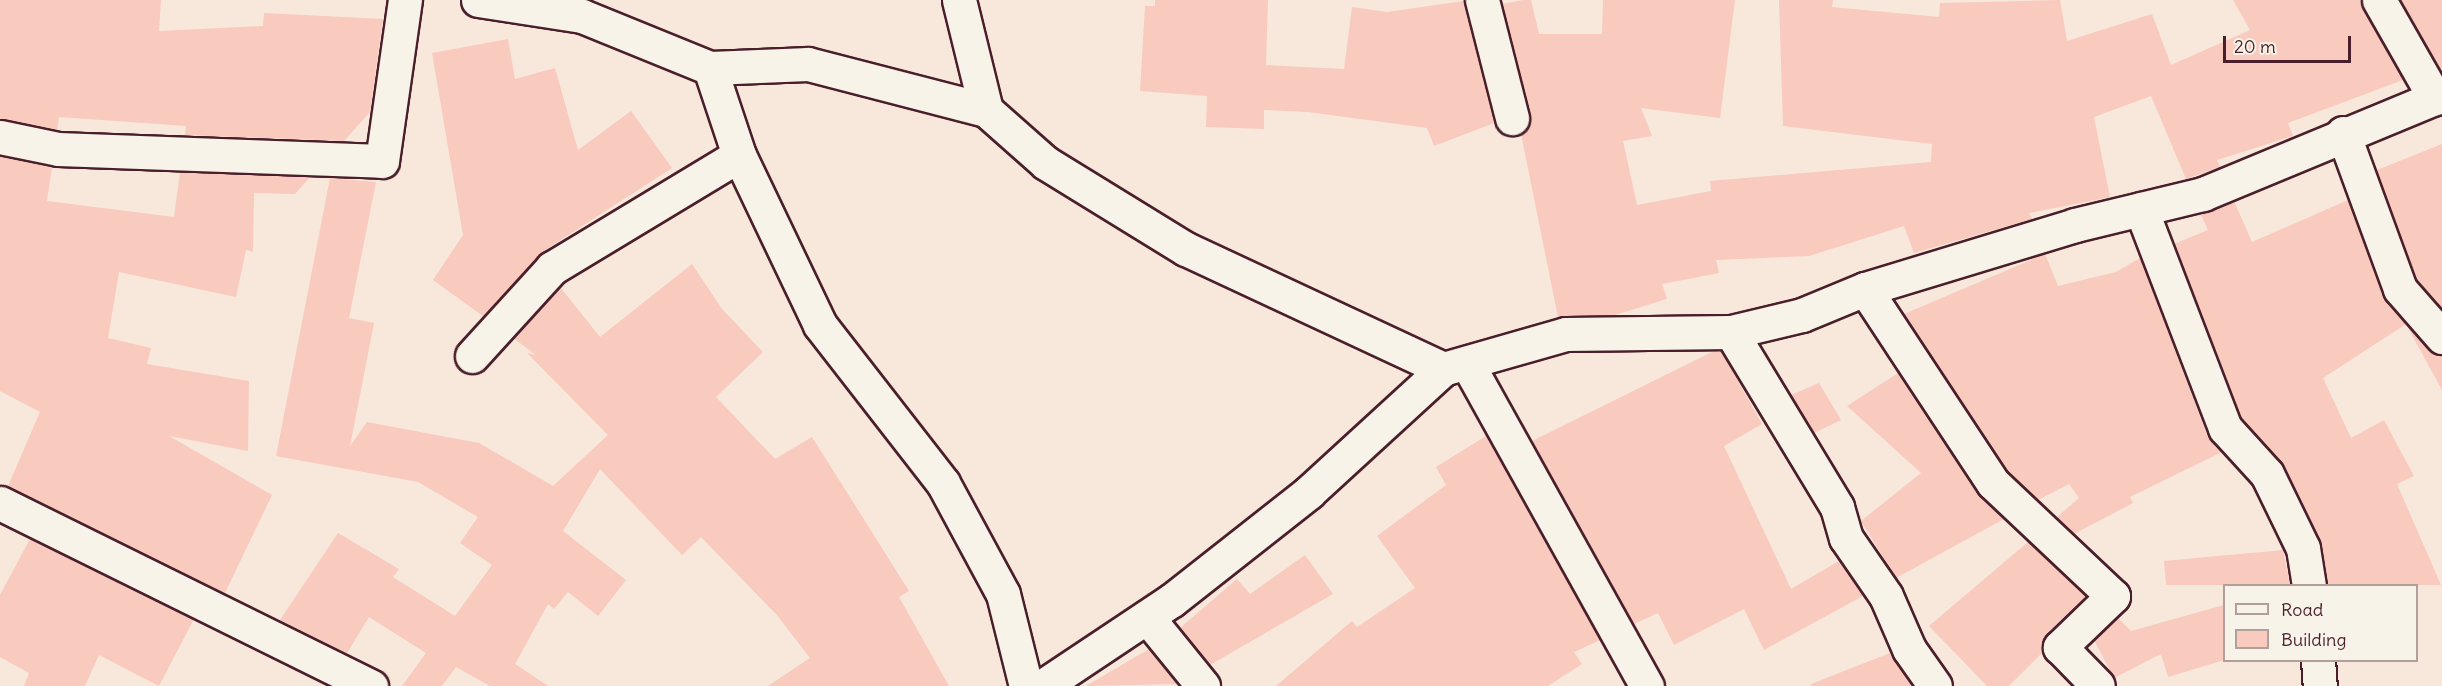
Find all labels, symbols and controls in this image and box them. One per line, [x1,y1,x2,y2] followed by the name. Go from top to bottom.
[2226,24,2354,62] scale bar
[2234,35,2276,58] text: 20 m
[2223,584,2418,662] legend
[2281,598,2323,621] text: Road
[2281,628,2346,651] text: Building

